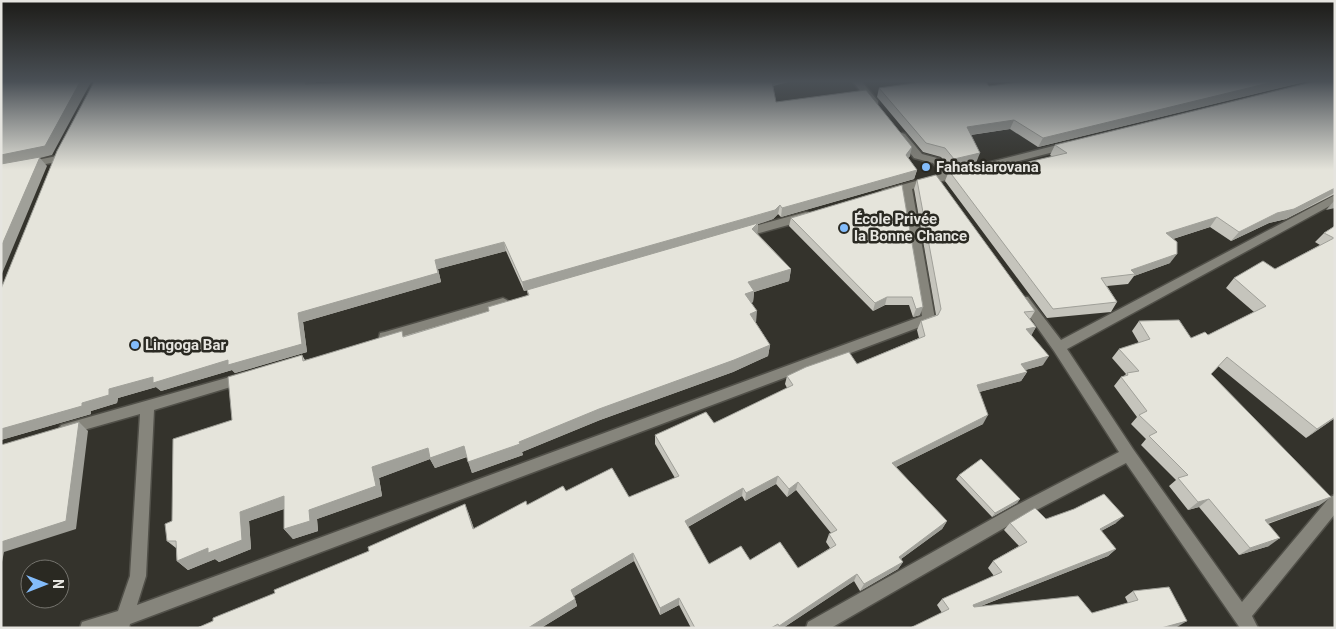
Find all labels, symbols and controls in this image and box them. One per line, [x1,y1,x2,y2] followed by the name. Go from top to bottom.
[936,158,1039,176] place label: Fahatsiarovana
[920,161,932,173] marker: Fahatsiarovana
[854,210,967,245] place label: École Privée la Bonne Chance
[838,222,850,234] marker: École Privée la Bonne Chance
[145,336,226,354] place label: Lingoga Bar
[129,339,141,351] marker: Lingoga Bar
[20,559,70,609] north arrow
[50,579,66,589] text: N

